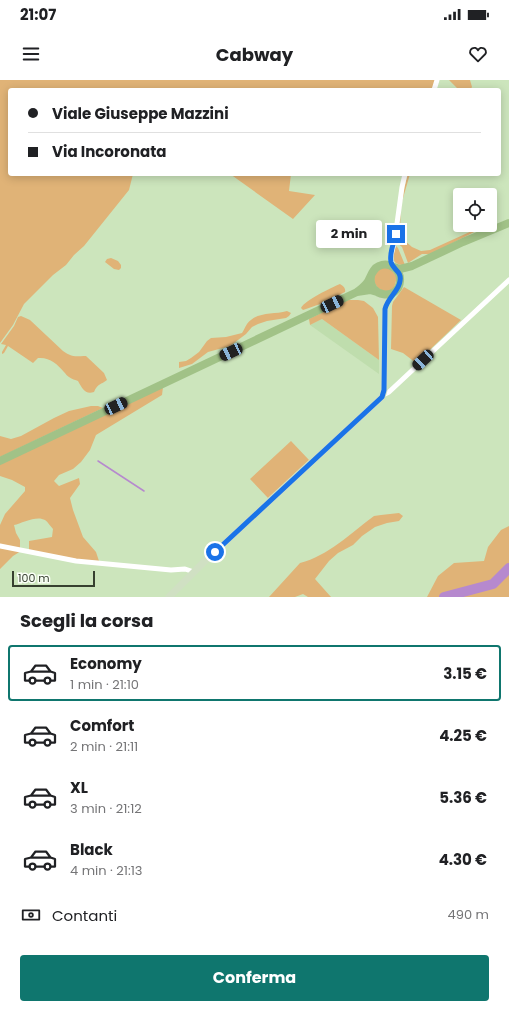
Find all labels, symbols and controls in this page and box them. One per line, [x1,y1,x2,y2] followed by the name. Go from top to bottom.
[20,4,56,25] text: 21:07
[216,42,293,67] text: Cabway
[20,43,42,65] icon: menu
[467,43,489,65] icon: heart
[52,103,229,124] text: Viale Giuseppe Mazzini
[52,141,166,162] text: Via Incoronata
[453,188,497,232] map controls
[453,188,497,232] button: locate
[316,220,382,248] callout: 2 min
[331,224,367,243] text: 2 min
[387,225,405,243] route end
[319,293,345,315] car
[218,341,244,363] car
[410,347,436,373] car
[103,395,129,417] car
[206,543,224,561] route start
[12,569,95,588] scale bar
[18,570,50,586] text: 100 m
[20,608,153,633] text: Scegli la corsa
[70,653,142,674] text: Economy
[22,655,58,691] icon: car
[443,663,487,684] text: 3.15 €
[70,675,139,694] text: 1 min · 21:10
[70,715,134,736] text: Comfort
[22,717,58,753] icon: car
[439,725,487,746] text: 4.25 €
[70,737,138,756] text: 2 min · 21:11
[70,777,88,798] text: XL
[22,779,58,815] icon: car
[439,787,487,808] text: 5.36 €
[70,799,142,818] text: 3 min · 21:12
[70,839,113,860] text: Black
[22,841,58,877] icon: car
[439,849,487,870] text: 4.30 €
[70,861,142,880] text: 4 min · 21:13
[20,904,42,926] icon: cash
[52,905,117,926] text: Contanti
[448,905,489,924] text: 490 m
[20,955,489,1001] button: Conferma

